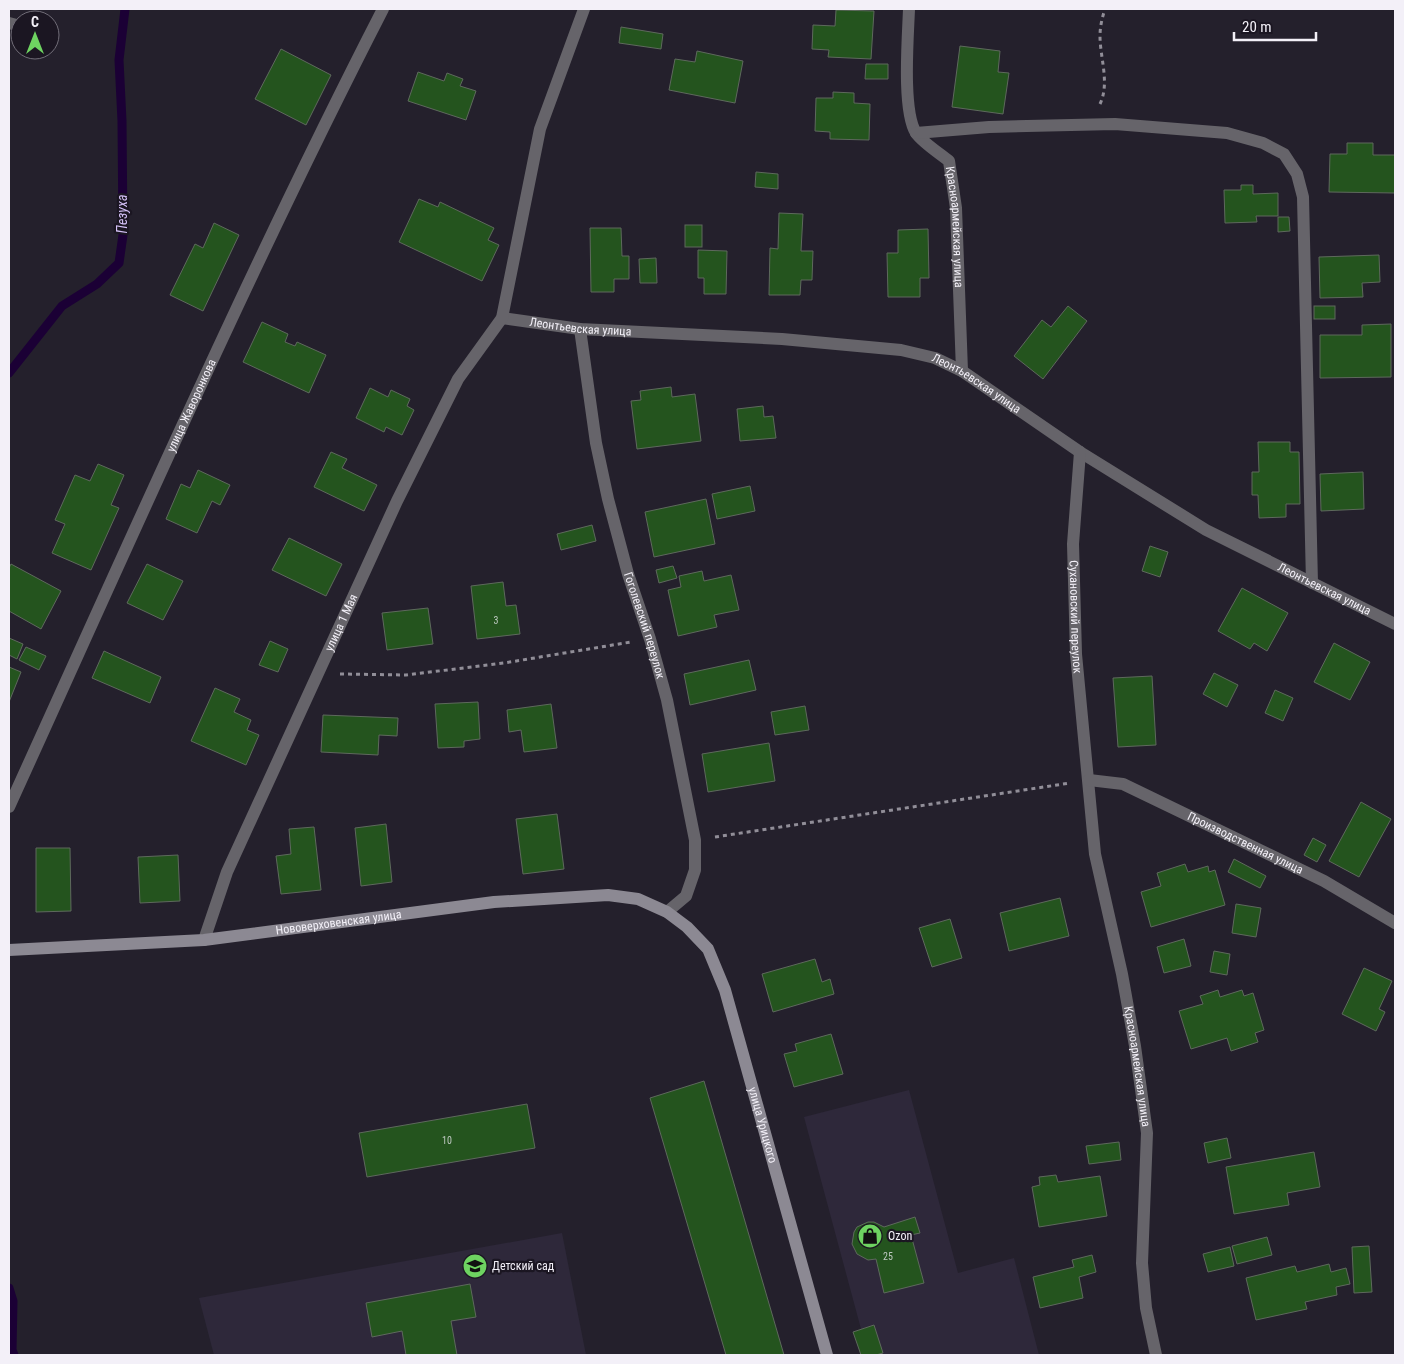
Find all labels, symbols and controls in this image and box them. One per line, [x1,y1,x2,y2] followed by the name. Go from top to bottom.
[10,10,60,60] north arrow
[1234,10,1316,42] scale bar
[31,14,39,30] text: С
[1242,18,1272,36] text: 20 m
[943,165,966,288] street label: Красноармейская улица
[114,195,130,234] water label: Пезуха
[529,315,632,339] street label: Леонтьевская улица
[930,351,1024,416] street label: Леонтьевская улица
[164,357,219,454] street label: улица Жаворонкова
[1066,560,1085,674] street label: Сухановский переулок
[1275,560,1374,618] street label: Леонтьевская улица
[621,570,668,681] street label: Гоголевский переулок
[322,592,360,653] street label: улица 1 Мая
[494,615,499,626] house number: 3
[1185,809,1306,877] street label: Производственная улица
[275,907,403,938] street label: Нововерховенская улица
[1121,1005,1153,1128] street label: Красноармейская улица
[745,1085,780,1165] street label: улица Урицкого
[442,1135,452,1146] house number: 10
[857,1223,883,1249] shop icon: Ozon
[888,1229,912,1243] place label: Ozon
[883,1251,893,1262] house number: 25
[462,1253,488,1279] school or university icon: Детский сад
[492,1259,555,1273] place label: Детский сад

